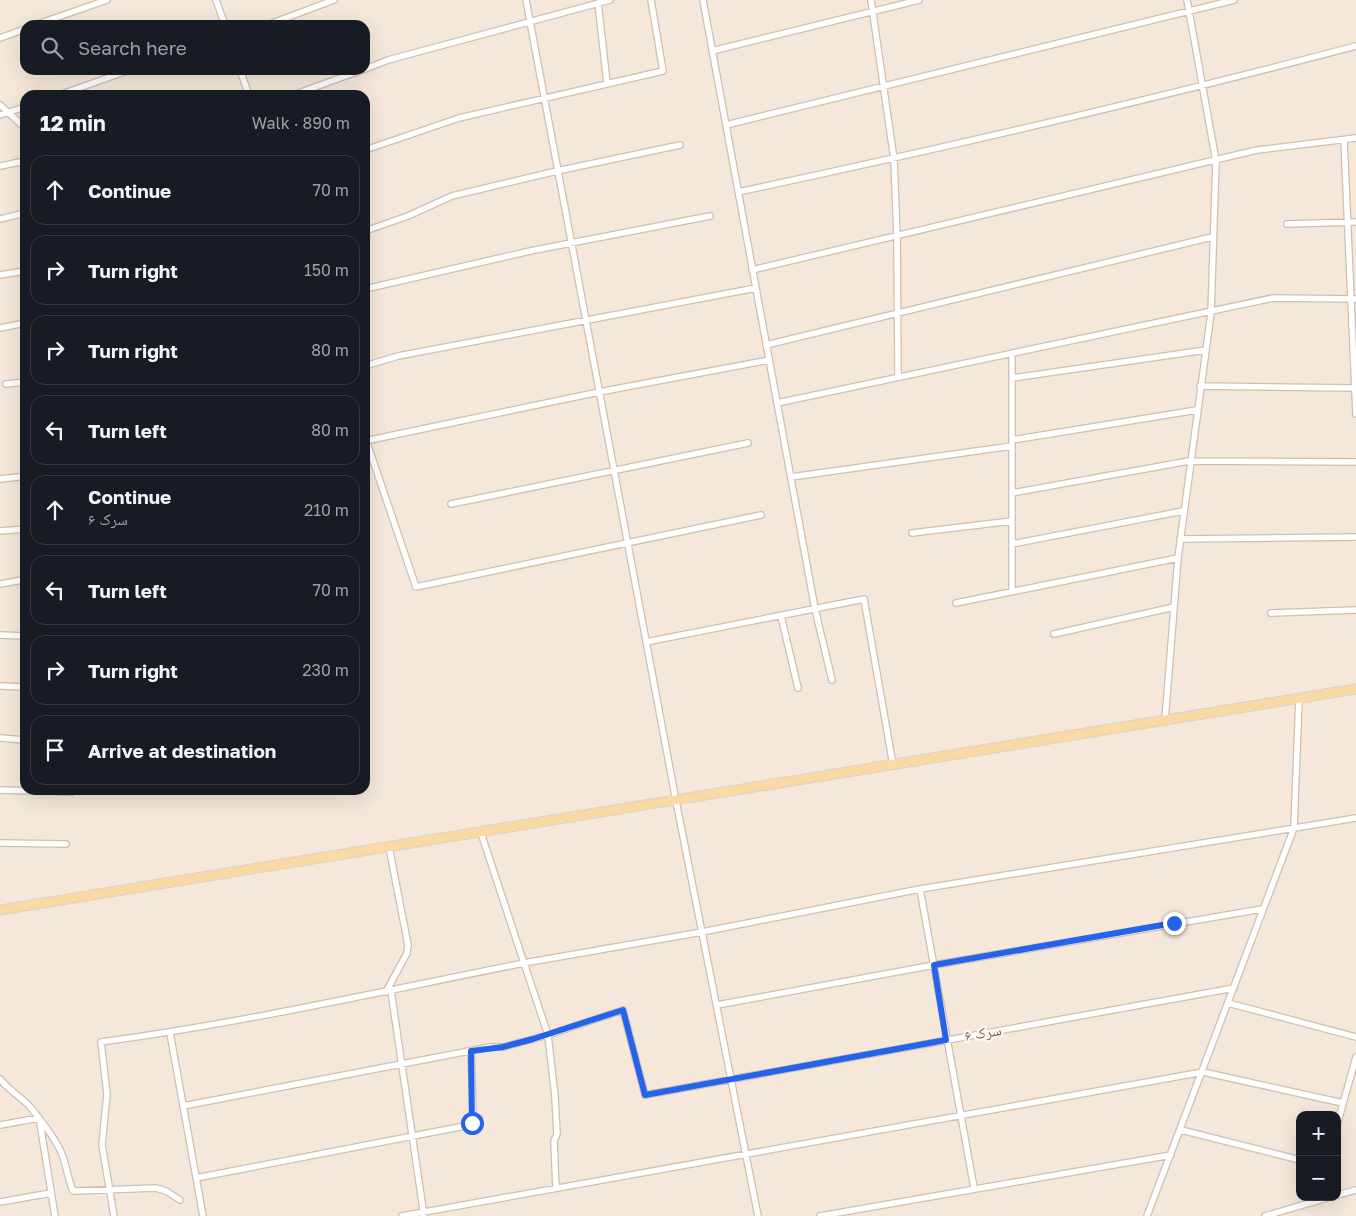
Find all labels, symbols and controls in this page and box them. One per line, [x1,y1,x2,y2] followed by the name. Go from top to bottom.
[20,20,370,75] search box
[38,34,66,62] icon: search
[78,36,187,59] text: Search here
[40,110,106,136] text: 12 min
[252,113,350,133] text: Walk · 890 m
[41,176,69,204] icon: ahead
[88,179,171,202] text: Continue
[312,180,349,200] text: 70 m
[41,256,69,284] icon: right
[88,259,178,282] text: Turn right
[304,260,349,280] text: 150 m
[41,336,69,364] icon: right
[88,339,178,362] text: Turn right
[311,340,349,360] text: 80 m
[41,416,69,444] icon: left
[88,419,167,442] text: Turn left
[311,420,349,440] text: 80 m
[88,485,171,508] text: Continue
[41,496,69,524] icon: ahead
[304,500,349,520] text: 210 m
[88,509,128,529] text: سرک ۶
[41,576,69,604] icon: left
[88,579,167,602] text: Turn left
[312,580,349,600] text: 70 m
[41,656,69,684] icon: right
[88,659,178,682] text: Turn right
[302,660,349,680] text: 230 m
[41,736,69,764] icon: arrive
[88,739,276,762] text: Arrive at destination
[1163,912,1186,935] route end
[963,1020,1003,1045] street label: سرک ۶
[1296,1111,1341,1201] map controls
[1296,1111,1341,1156] button: +
[461,1112,484,1135] route start
[1296,1156,1341,1201] button: −

